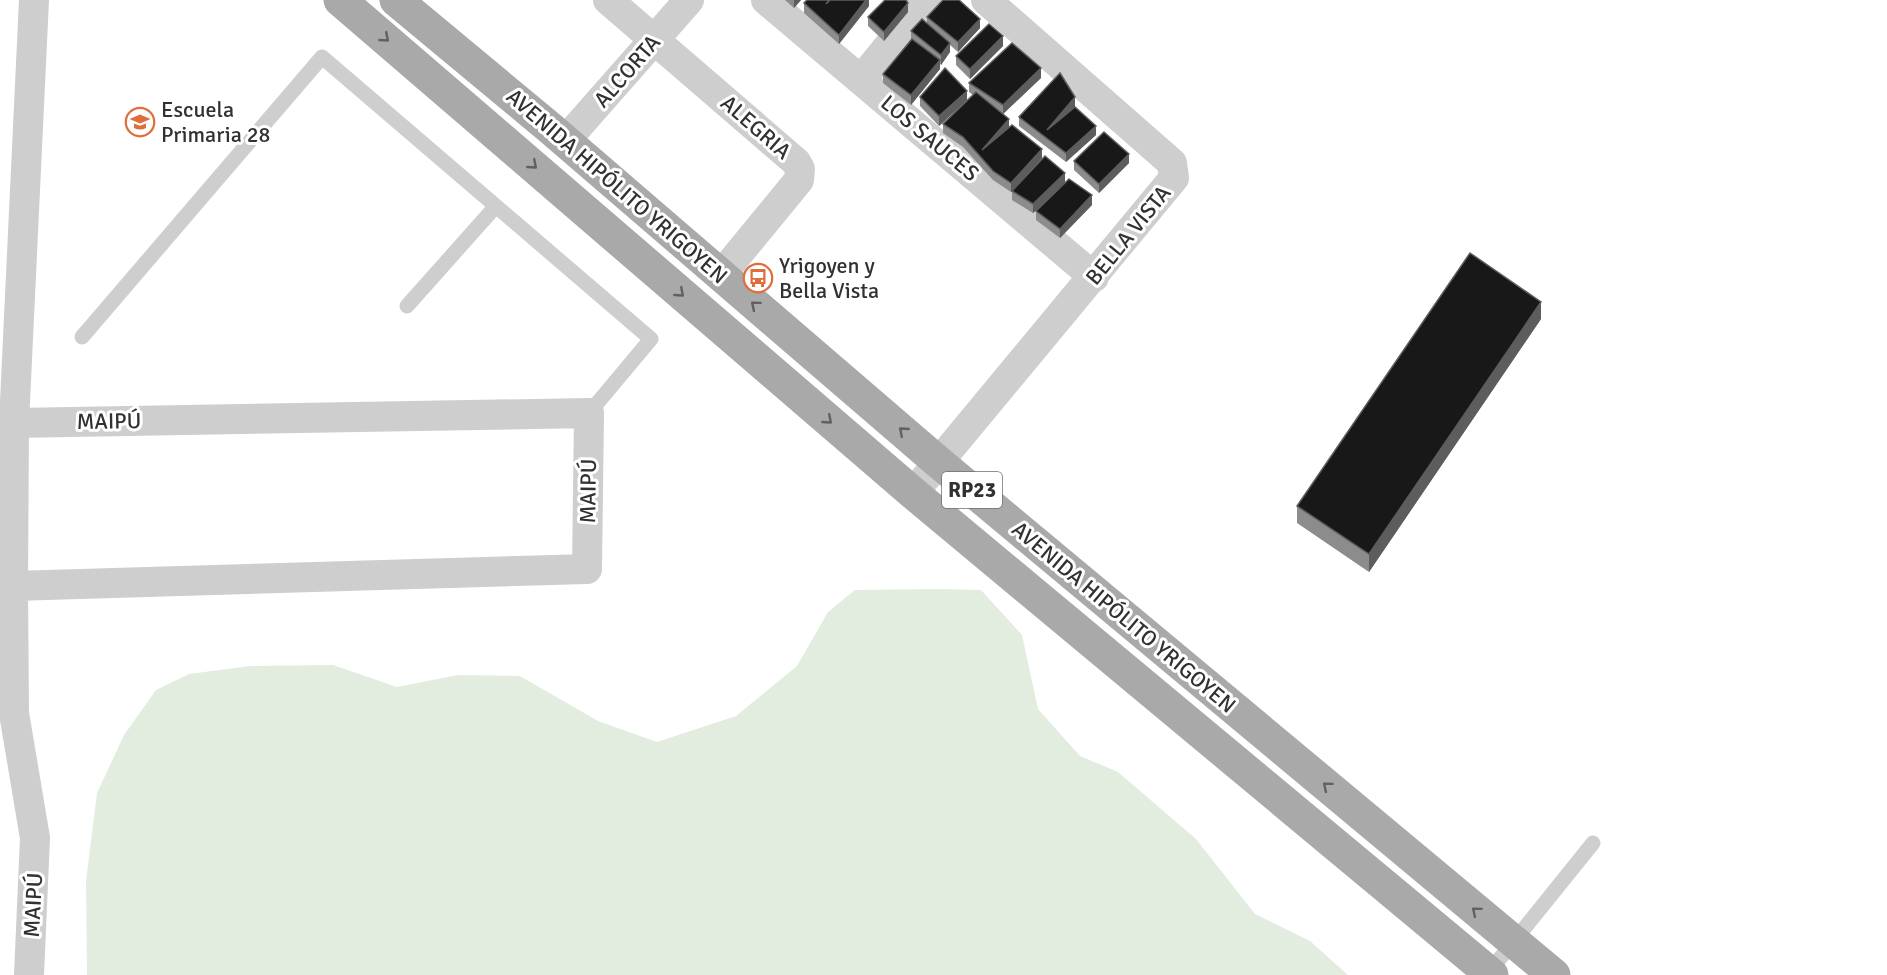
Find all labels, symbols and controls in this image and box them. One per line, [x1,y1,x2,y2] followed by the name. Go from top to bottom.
[588,29,666,113] street label: ALCORTA
[378,31,389,42] one-way arrow
[501,83,733,289] street label: AVENIDA HIPÓLITO YRIGOYEN
[715,89,797,165] street label: ALEGRIA
[875,89,985,187] street label: LOS SAUCES
[161,96,270,148] place label: Escuela Primaria 28
[124,106,156,138] school or university icon: Escuela Primaria 28
[526,158,537,169] one-way arrow
[1080,179,1177,290] street label: BELLA VISTA
[779,252,879,304] place label: Yrigoyen y Bella Vista
[742,262,774,294] bus stop icon: Yrigoyen y Bella Vista
[673,285,684,296] one-way arrow
[751,301,762,312] one-way arrow
[76,407,142,435] street label: MAIPÚ
[821,413,832,424] one-way arrow
[899,428,910,439] one-way arrow
[574,458,602,524] street label: MAIPÚ
[942,472,1002,508] road number: RP23
[1007,515,1241,719] street label: AVENIDA HIPÓLITO YRIGOYEN
[1323,782,1334,793] one-way arrow
[18,872,48,938] street label: MAIPÚ
[1472,907,1483,918] one-way arrow

